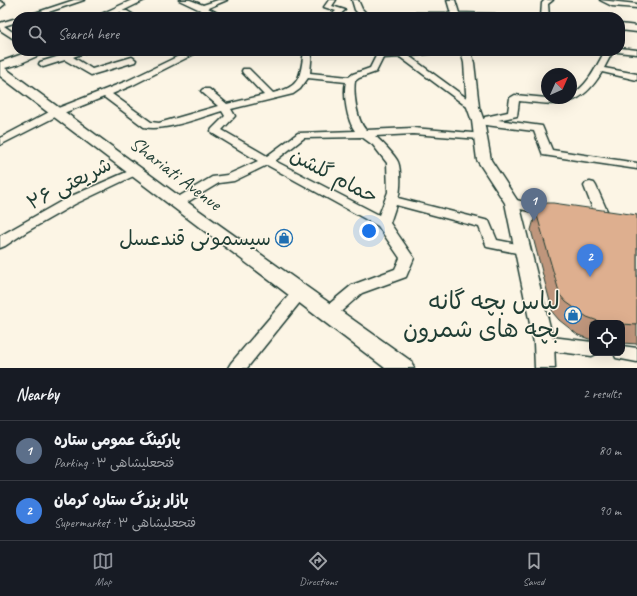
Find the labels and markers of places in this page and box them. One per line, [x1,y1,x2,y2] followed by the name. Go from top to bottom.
[521,188,547,221] pin: 1
[119,226,271,251] place label: سیسمونی قندعسل
[274,228,294,248] shop icon: سیسمونی قندعسل
[577,244,603,277] pin: 2
[403,286,560,344] place label: لباس بچه گانه بچه های شمرون
[563,305,583,325] shop icon: لباس بچه گانه بچه های شمرون

